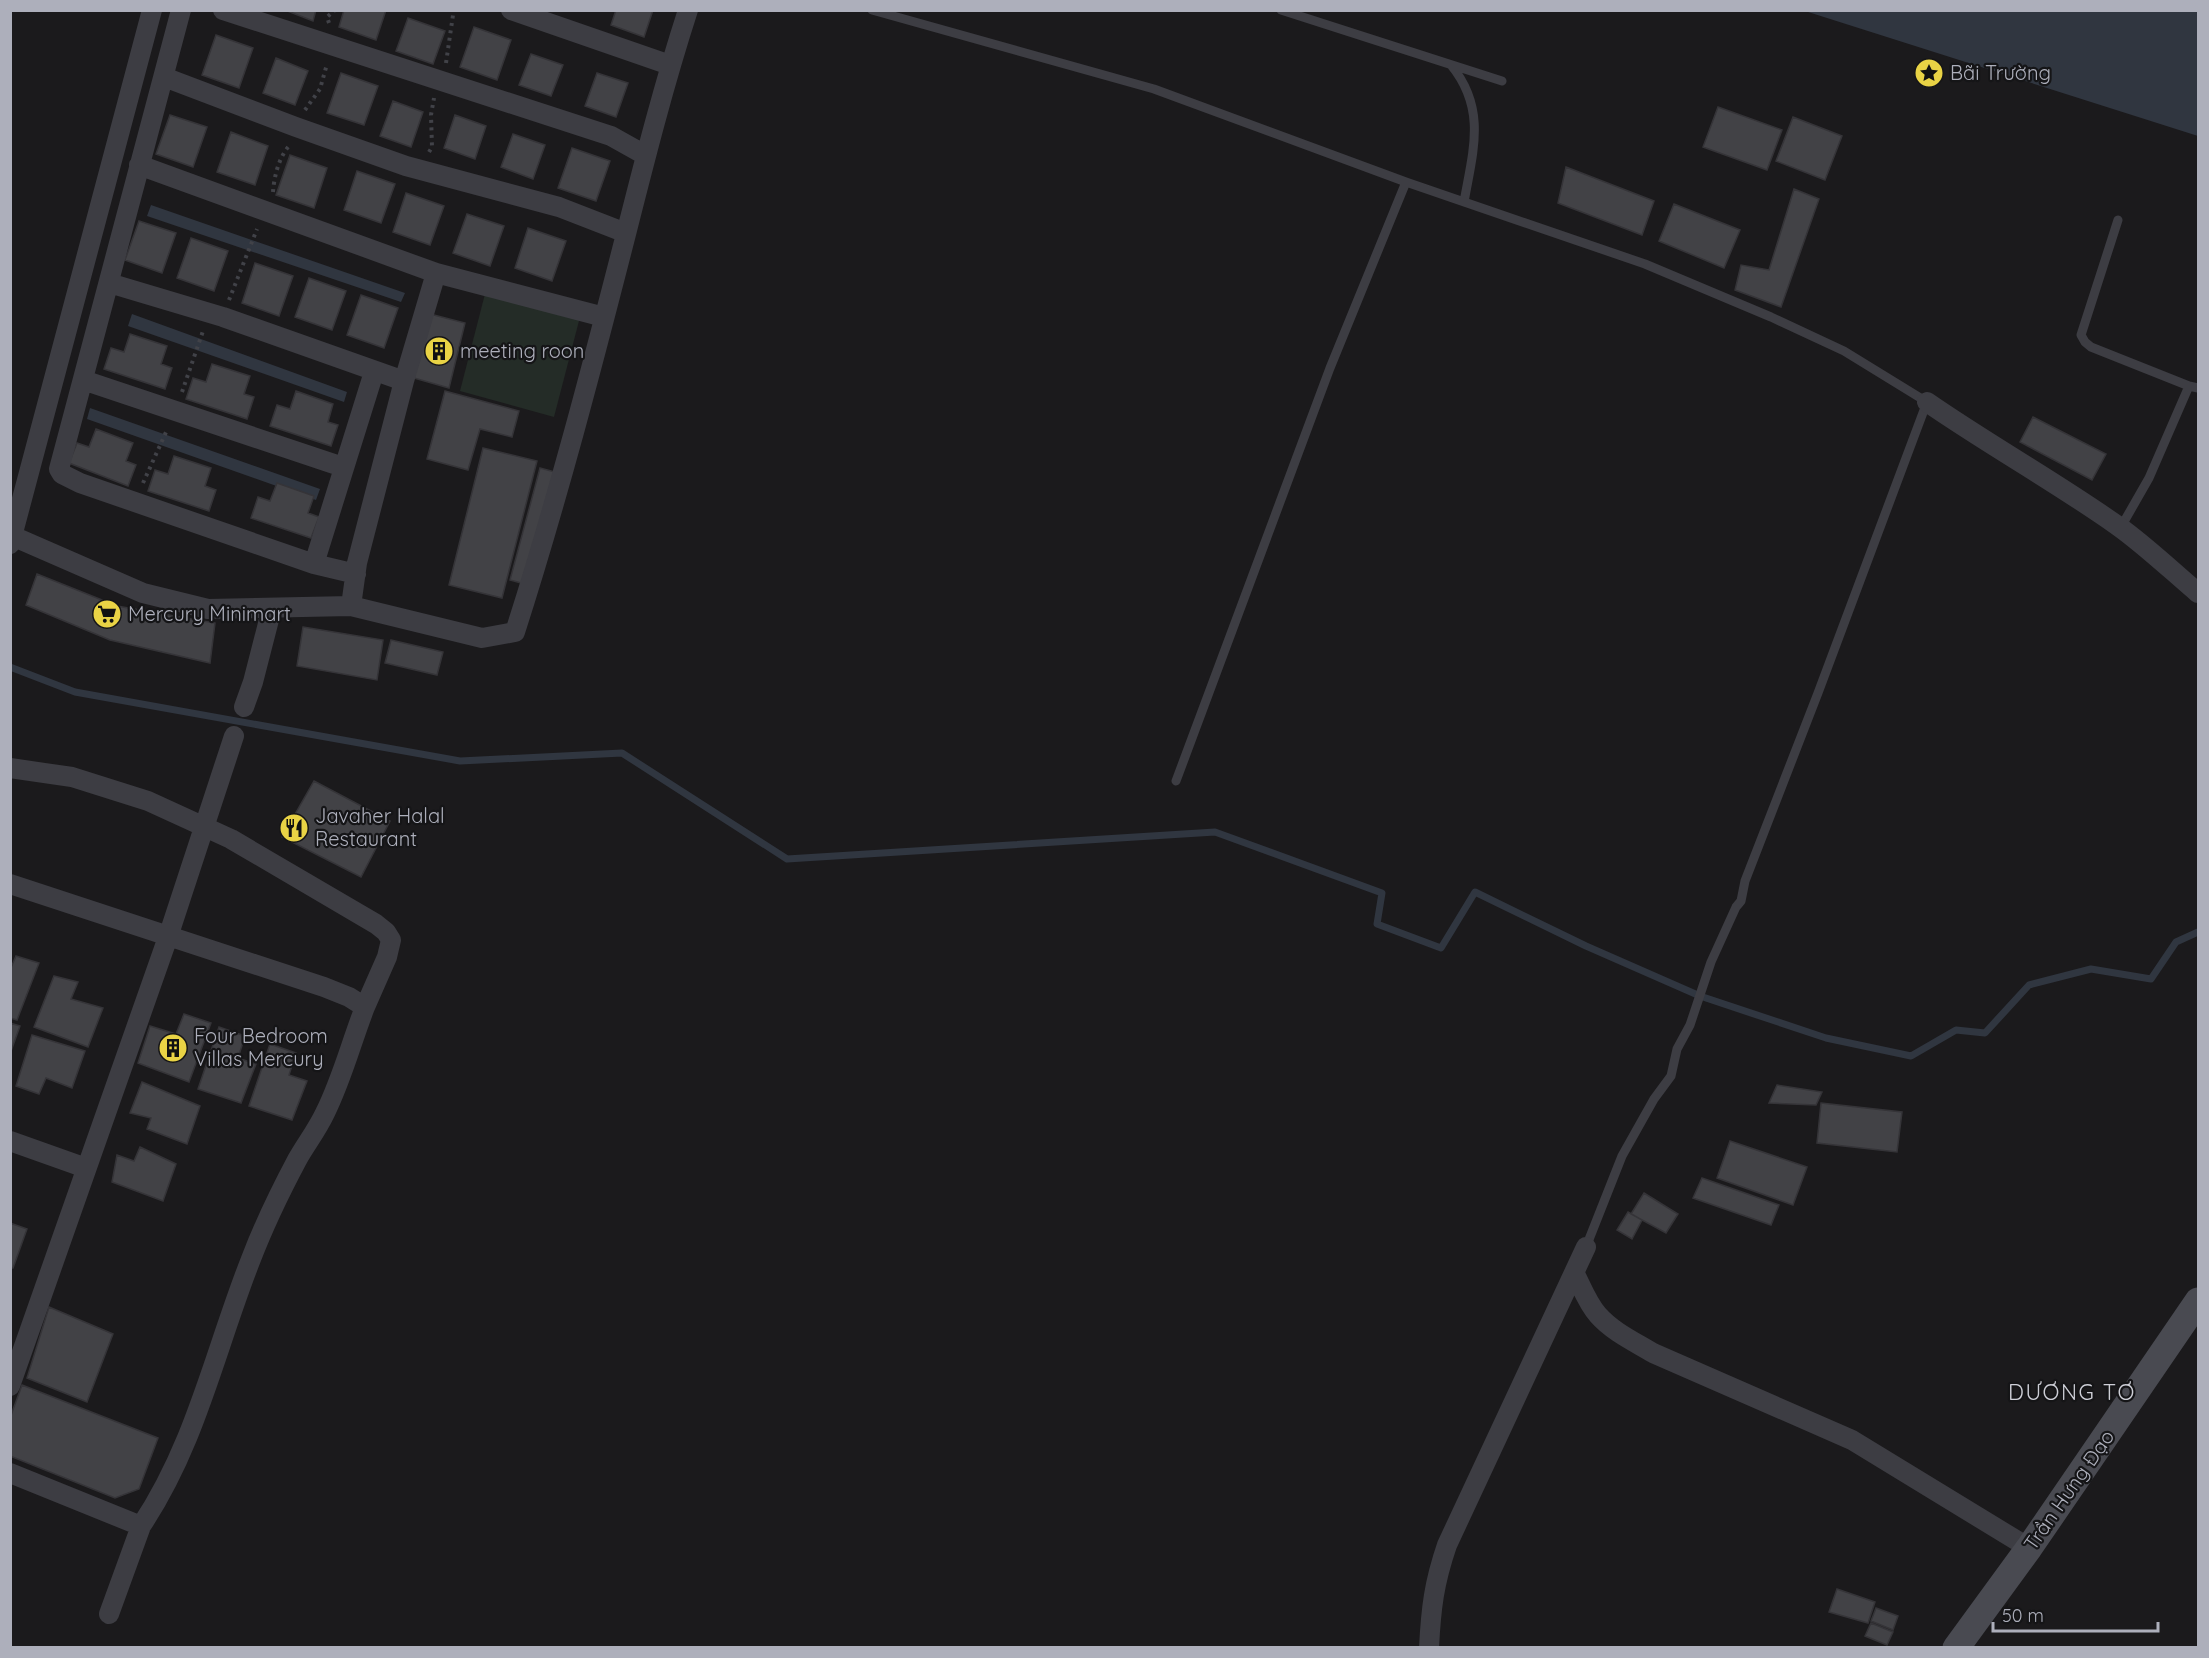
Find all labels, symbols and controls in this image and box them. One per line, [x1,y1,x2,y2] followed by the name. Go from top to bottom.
[1913,57,1945,89] place icon: Bãi Trường
[1950,60,2051,85] place label: Bãi Trường
[423,335,455,367] building icon: meeting roon
[460,338,584,363] place label: meeting roon
[91,598,123,630] supermarket icon: Mercury Minimart
[128,601,291,626] place label: Mercury Minimart
[315,803,445,851] place label: Javaher Halal Restaurant
[278,812,310,844] restaurant icon: Javaher Halal Restaurant
[194,1023,328,1071] place label: Four Bedroom Villas Mercury
[157,1032,189,1064] building icon: Four Bedroom Villas Mercury
[2008,1378,2136,1406] district label: DƯƠNG TƠ
[2018,1425,2119,1555] street label: Trần Hưng Đạo
[1993,1595,2158,1633] scale bar
[2002,1604,2044,1627] text: 50 m

